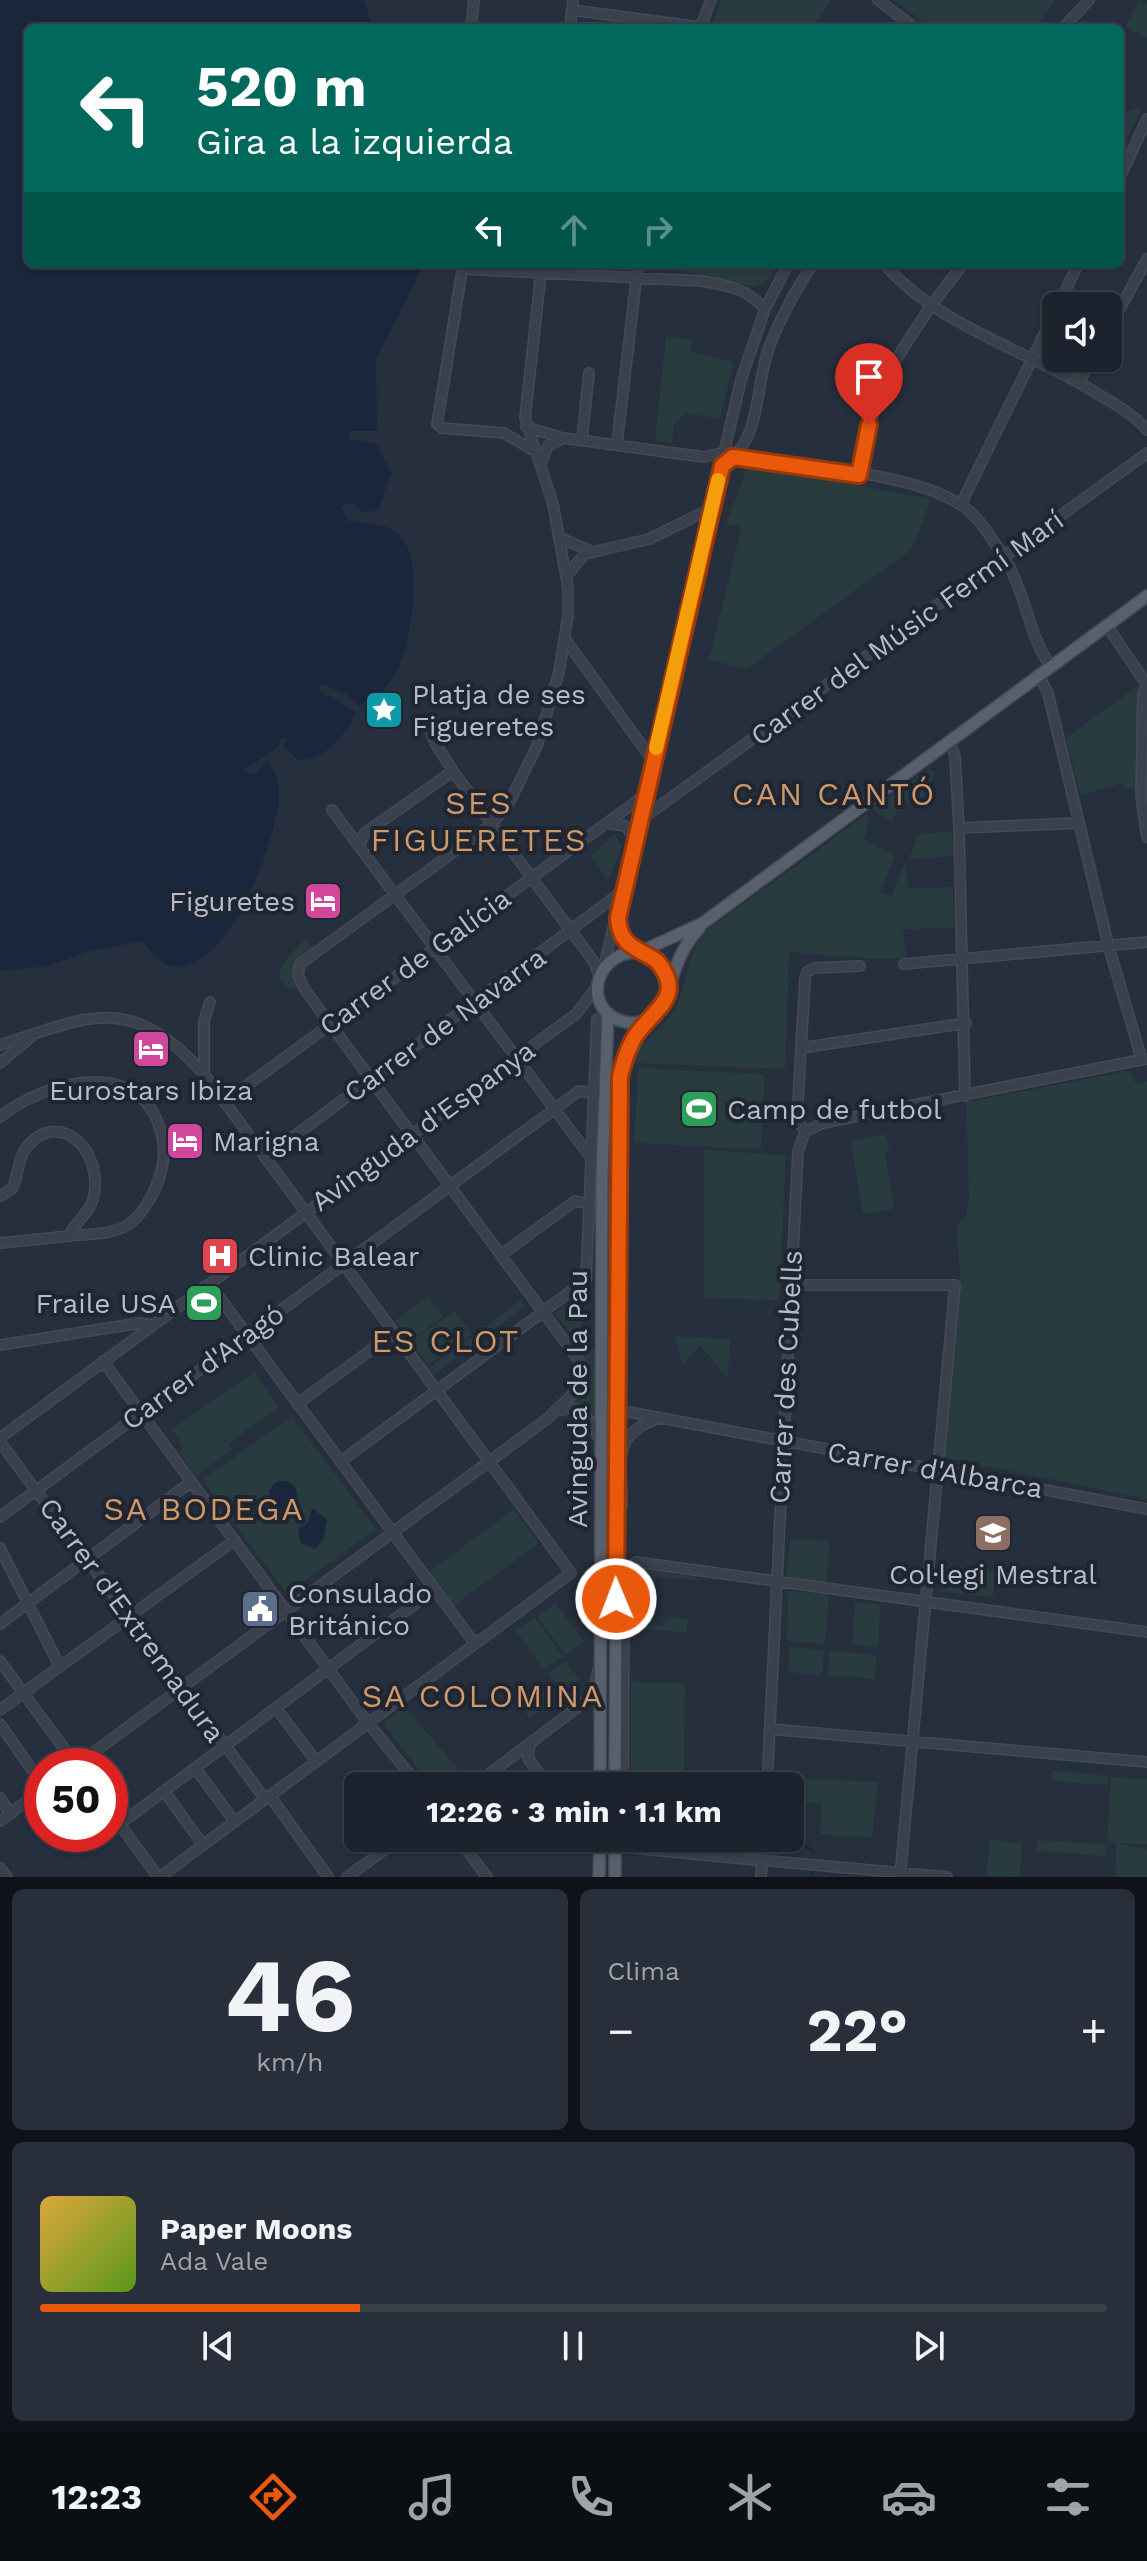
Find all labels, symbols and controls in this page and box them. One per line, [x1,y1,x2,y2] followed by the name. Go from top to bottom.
[196,54,367,120] text: 520 m
[64,56,168,160] icon: left
[196,121,513,163] text: Gira a la izquierda
[468,208,512,252] icon: left
[552,208,596,252] icon: ahead
[636,208,680,252] icon: right
[1042,292,1122,372] map controls
[1042,292,1122,372] button: sound
[835,343,903,425] pin
[847,355,891,399] icon: arrive
[744,503,1070,753] street label: Carrer del Músic Fermí Marí
[412,678,586,743] place label: Platja de ses Figueretes
[363,689,405,731] place icon: Platja de ses Figueretes
[732,775,936,813] district label: CAN CANTÓ
[370,784,588,859] district label: SES FIGUERETES
[302,880,344,922] hotel icon: Figuretes
[313,881,517,1042] street label: Carrer de Galícia
[169,885,295,918] place label: Figuretes
[338,941,552,1109] street label: Carrer de Navarra
[130,1028,172,1070] hotel icon: Eurostars Ibiza
[305,1034,541,1218] street label: Avinguda d'Espanya
[49,1074,253,1107] place label: Eurostars Ibiza
[678,1088,720,1130] sports icon: Camp de futbol
[727,1093,942,1126] place label: Camp de futbol
[164,1120,206,1162] hotel icon: Marigna
[213,1125,320,1158] place label: Marigna
[199,1235,241,1277] hospital icon: Clinic Balear
[248,1240,419,1273] place label: Clinic Balear
[763,1249,809,1505] street label: Carrer des Cubells
[561,1270,594,1528] street label: Avinguda de la Pau
[183,1282,225,1324] sports icon: Fraile USA
[35,1287,176,1320] place label: Fraile USA
[116,1297,290,1437] street label: Carrer d'Aragó
[372,1322,520,1360] district label: ES CLOT
[825,1435,1045,1505] street label: Carrer d'Albarca
[103,1490,305,1528] district label: SA BODEGA
[32,1491,232,1749] street label: Carrer d'Extremadura
[972,1512,1014,1554] school or university icon: Col·legi Mestral
[574,1557,658,1641] position arrow
[889,1558,1097,1591] place label: Col·legi Mestral
[288,1577,432,1642] place label: Consulado Británico
[239,1588,281,1630] public building icon: Consulado Británico
[362,1677,604,1715] district label: SA COLOMINA
[24,1748,128,1852] speed limit sign: 50
[426,1794,722,1829] text: 12:26 · 3 min · 1.1 km
[224,1934,355,2056] text: 46
[608,1956,680,1986] text: Clima
[807,1995,908,2066] text: 22°
[608,2005,634,2057] text: −
[1080,2005,1107,2057] text: +
[256,2047,323,2077] text: km/h
[160,2211,352,2246] text: Paper Moons
[160,2246,268,2276] text: Ada Vale
[196,2324,240,2368] icon: previous
[551,2324,595,2368] icon: pause
[907,2324,951,2368] icon: next
[245,2469,301,2525] icon: directions
[404,2469,460,2525] icon: music
[563,2469,619,2525] icon: phone
[722,2469,778,2525] icon: climate
[881,2469,937,2525] icon: car
[1040,2469,1096,2525] icon: filters
[51,2476,142,2518] text: 12:23

